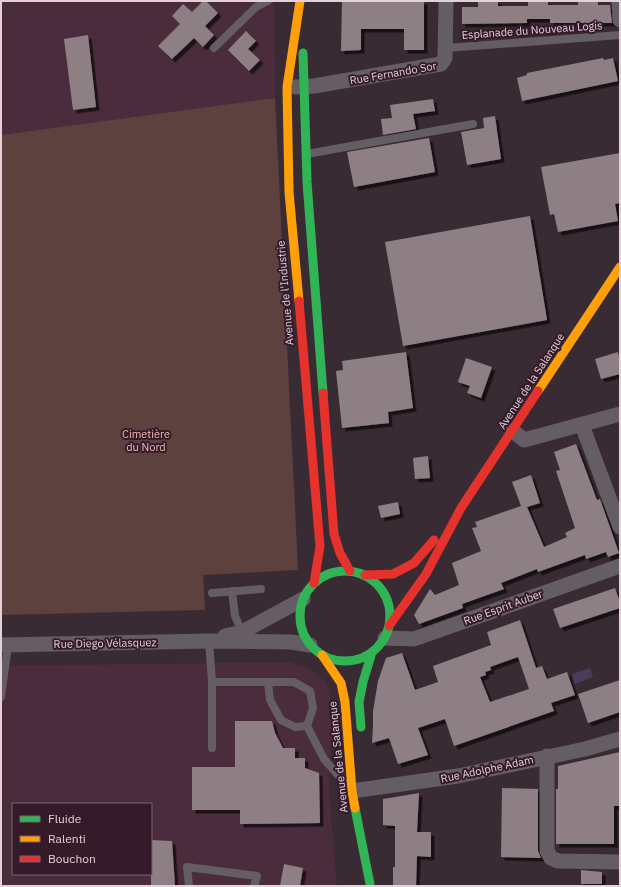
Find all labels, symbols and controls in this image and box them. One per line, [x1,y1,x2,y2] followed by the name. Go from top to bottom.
[461,18,603,42] street label: Esplanade du Nouveau Logis
[348,58,438,88] street label: Rue Fernando Sor
[273,240,297,346] street label: Avenue de l'Industrie
[495,330,567,432] street label: Avenue de la Salanque
[122,427,170,454] park label: Cimetière du Nord
[462,586,544,628] street label: Rue Esprit Auber
[53,635,157,651] street label: Rue Diego Vélasquez
[325,701,351,813] street label: Avenue de la Salanque
[439,752,535,786] street label: Rue Adolphe Adam
[12,803,152,875] legend
[48,811,82,826] text: Fluide
[48,831,86,846] text: Ralenti
[48,851,96,866] text: Bouchon

